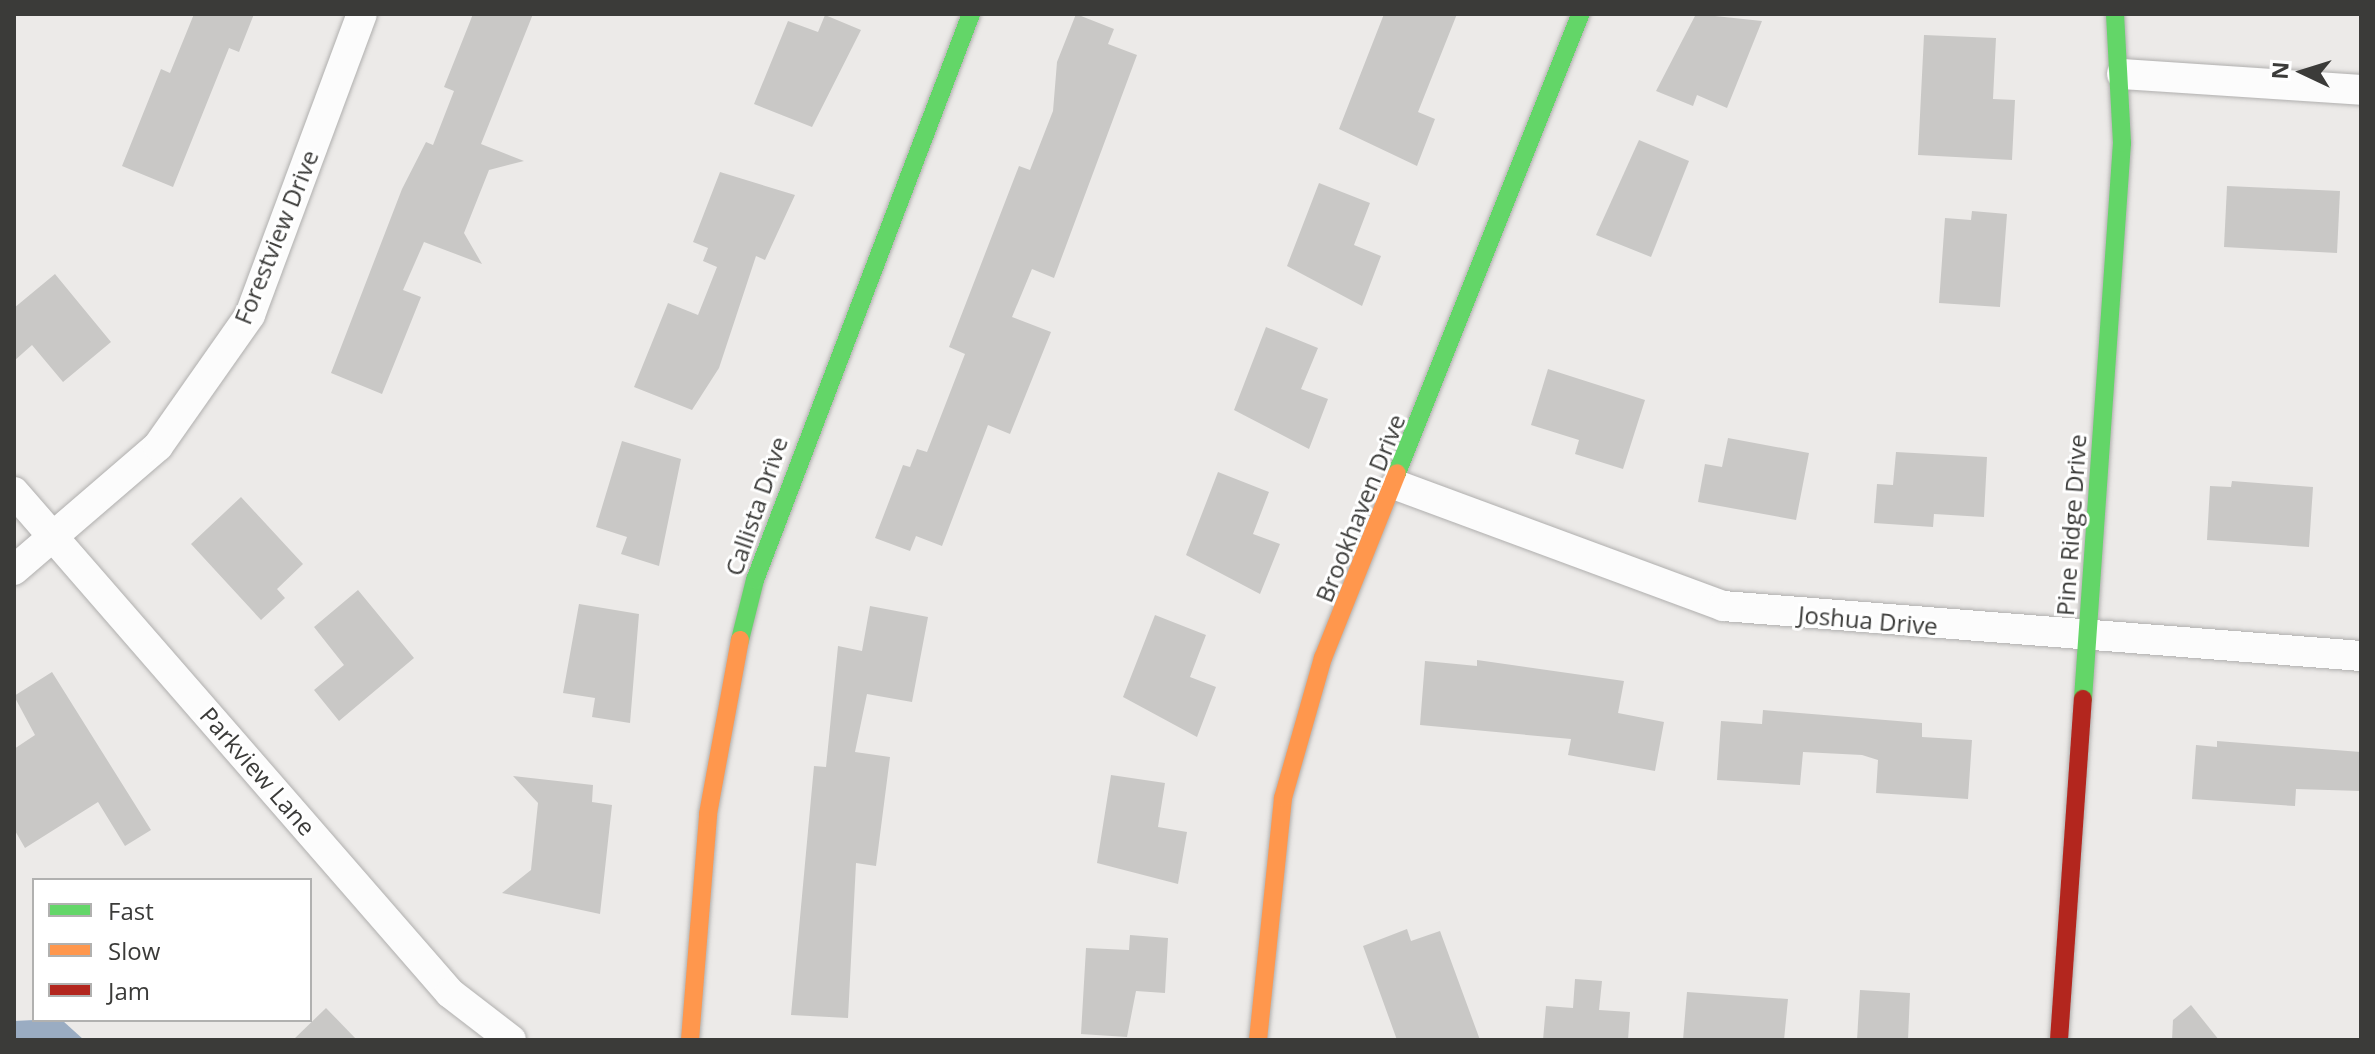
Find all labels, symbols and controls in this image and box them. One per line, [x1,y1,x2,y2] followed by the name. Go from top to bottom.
[2263,32,2343,112] north arrow
[2263,60,2295,80] text: N
[228,146,324,328] street label: Forestview Drive
[1309,410,1411,606] street label: Brookhaven Drive
[719,433,793,579] street label: Callista Drive
[2050,433,2092,617] street label: Pine Ridge Drive
[1797,600,1939,640] street label: Joshua Drive
[194,701,322,841] street label: Parkview Lane
[32,878,312,1022] legend
[108,894,154,927] text: Fast
[108,934,160,967] text: Slow
[108,974,150,1007] text: Jam

